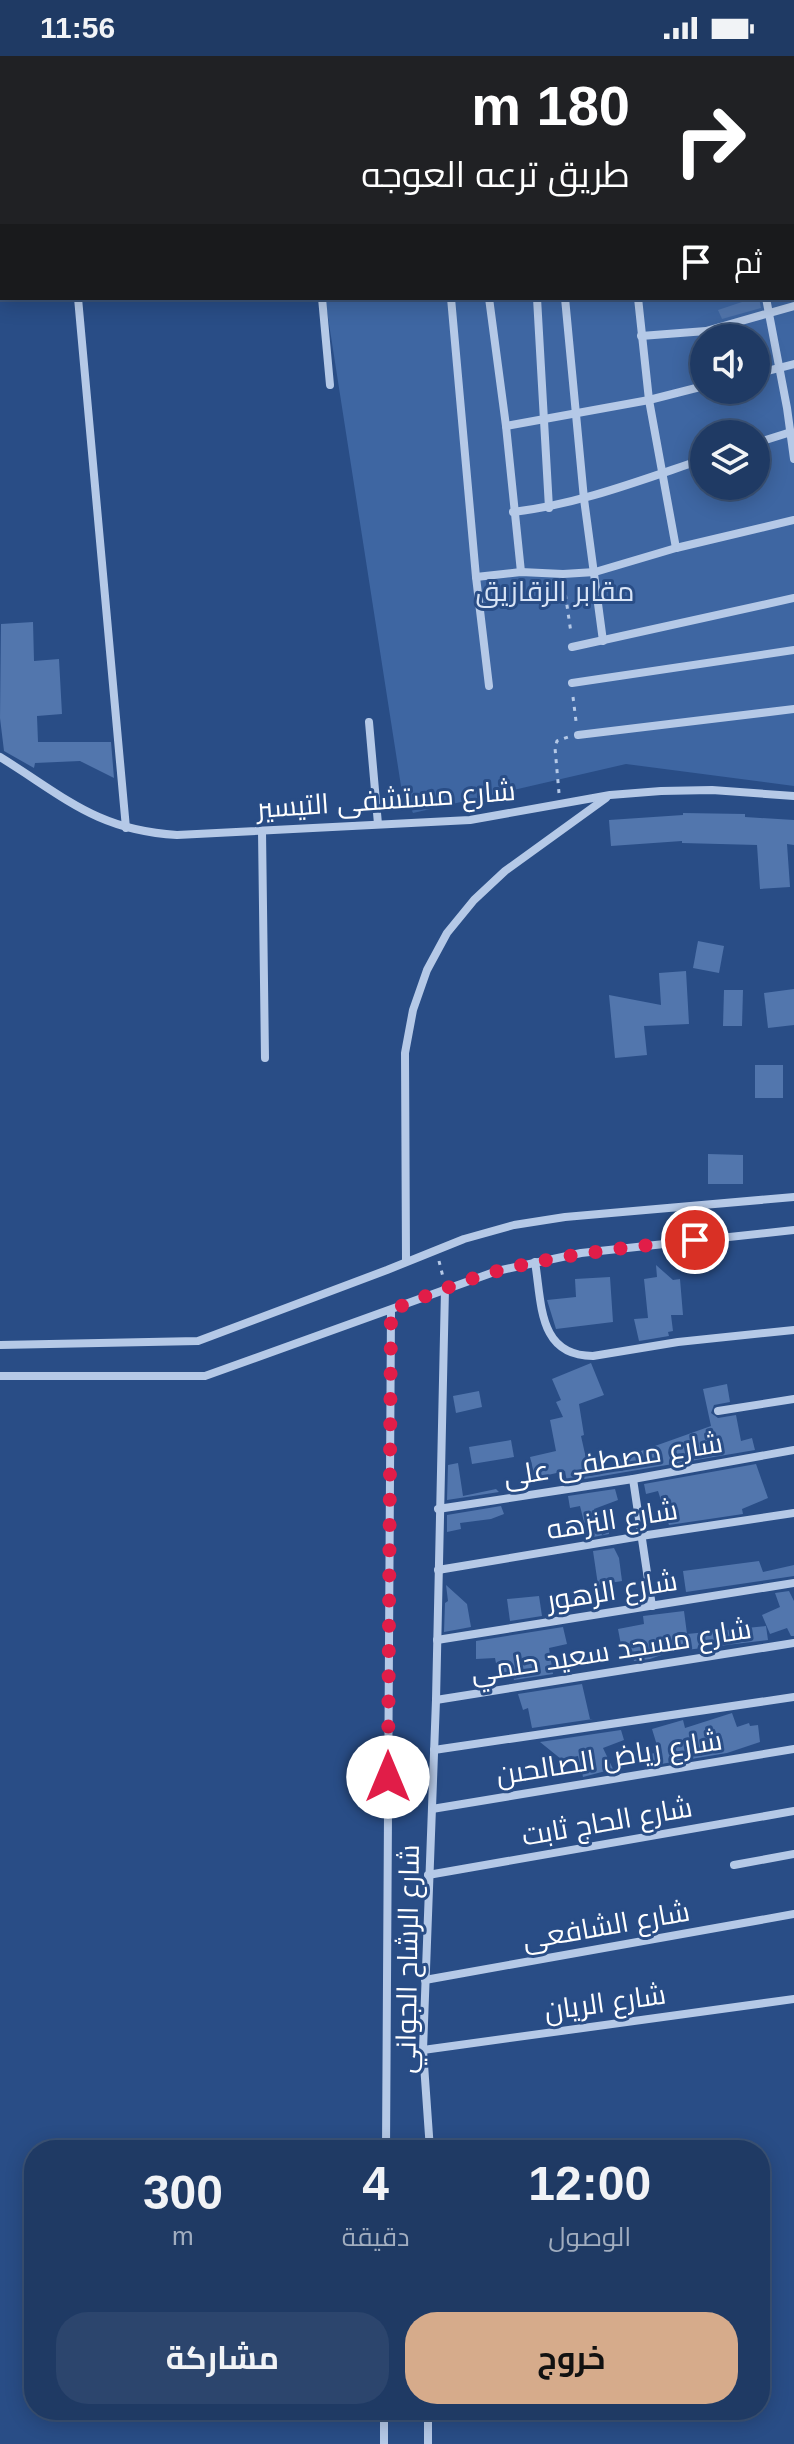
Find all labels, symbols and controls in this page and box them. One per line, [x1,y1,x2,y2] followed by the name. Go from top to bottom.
[40,11,115,44] text: 11:56
[471,74,630,137] text: 180 m
[658,88,762,192] icon: right
[361,154,630,195] text: طريق ترعه العوجه
[674,240,718,284] icon: arrive
[734,246,762,279] text: ثم
[690,324,770,500] map controls
[690,324,770,404] button: sound
[690,420,770,500] button: layers
[476,576,634,608] park label: مقابر الزقازيق
[254,775,517,827] street label: شارع مستشفى التيسير
[661,1206,729,1274] pin
[673,1218,717,1262] icon: arrive
[501,1427,725,1495] street label: شارع مصطفى على
[544,1494,680,1548] street label: شارع النزهه
[543,1565,680,1619] street label: شارع الزهور
[469,1613,754,1694] street label: شارع مسجد سعيد حلمي
[494,1724,725,1794] street label: شارع رياض الصالحىن
[346,1735,430,1819] position arrow
[519,1791,695,1855] street label: شارع الحاج ثابت
[390,1844,431,2074] street label: شارع الرشاح الجواني
[520,1896,693,1958] street label: شارع الشافعى
[542,1979,668,2029] street label: شارع الريان
[362,2157,389,2210] text: 4
[528,2157,651,2210] text: 12:00
[143,2166,223,2219] text: 300
[172,2221,194,2251] text: m
[342,2222,409,2252] text: دقيقة
[548,2222,631,2252] text: الوصول
[56,2312,389,2404] button: مشاركة
[405,2312,738,2404] button: خروج

